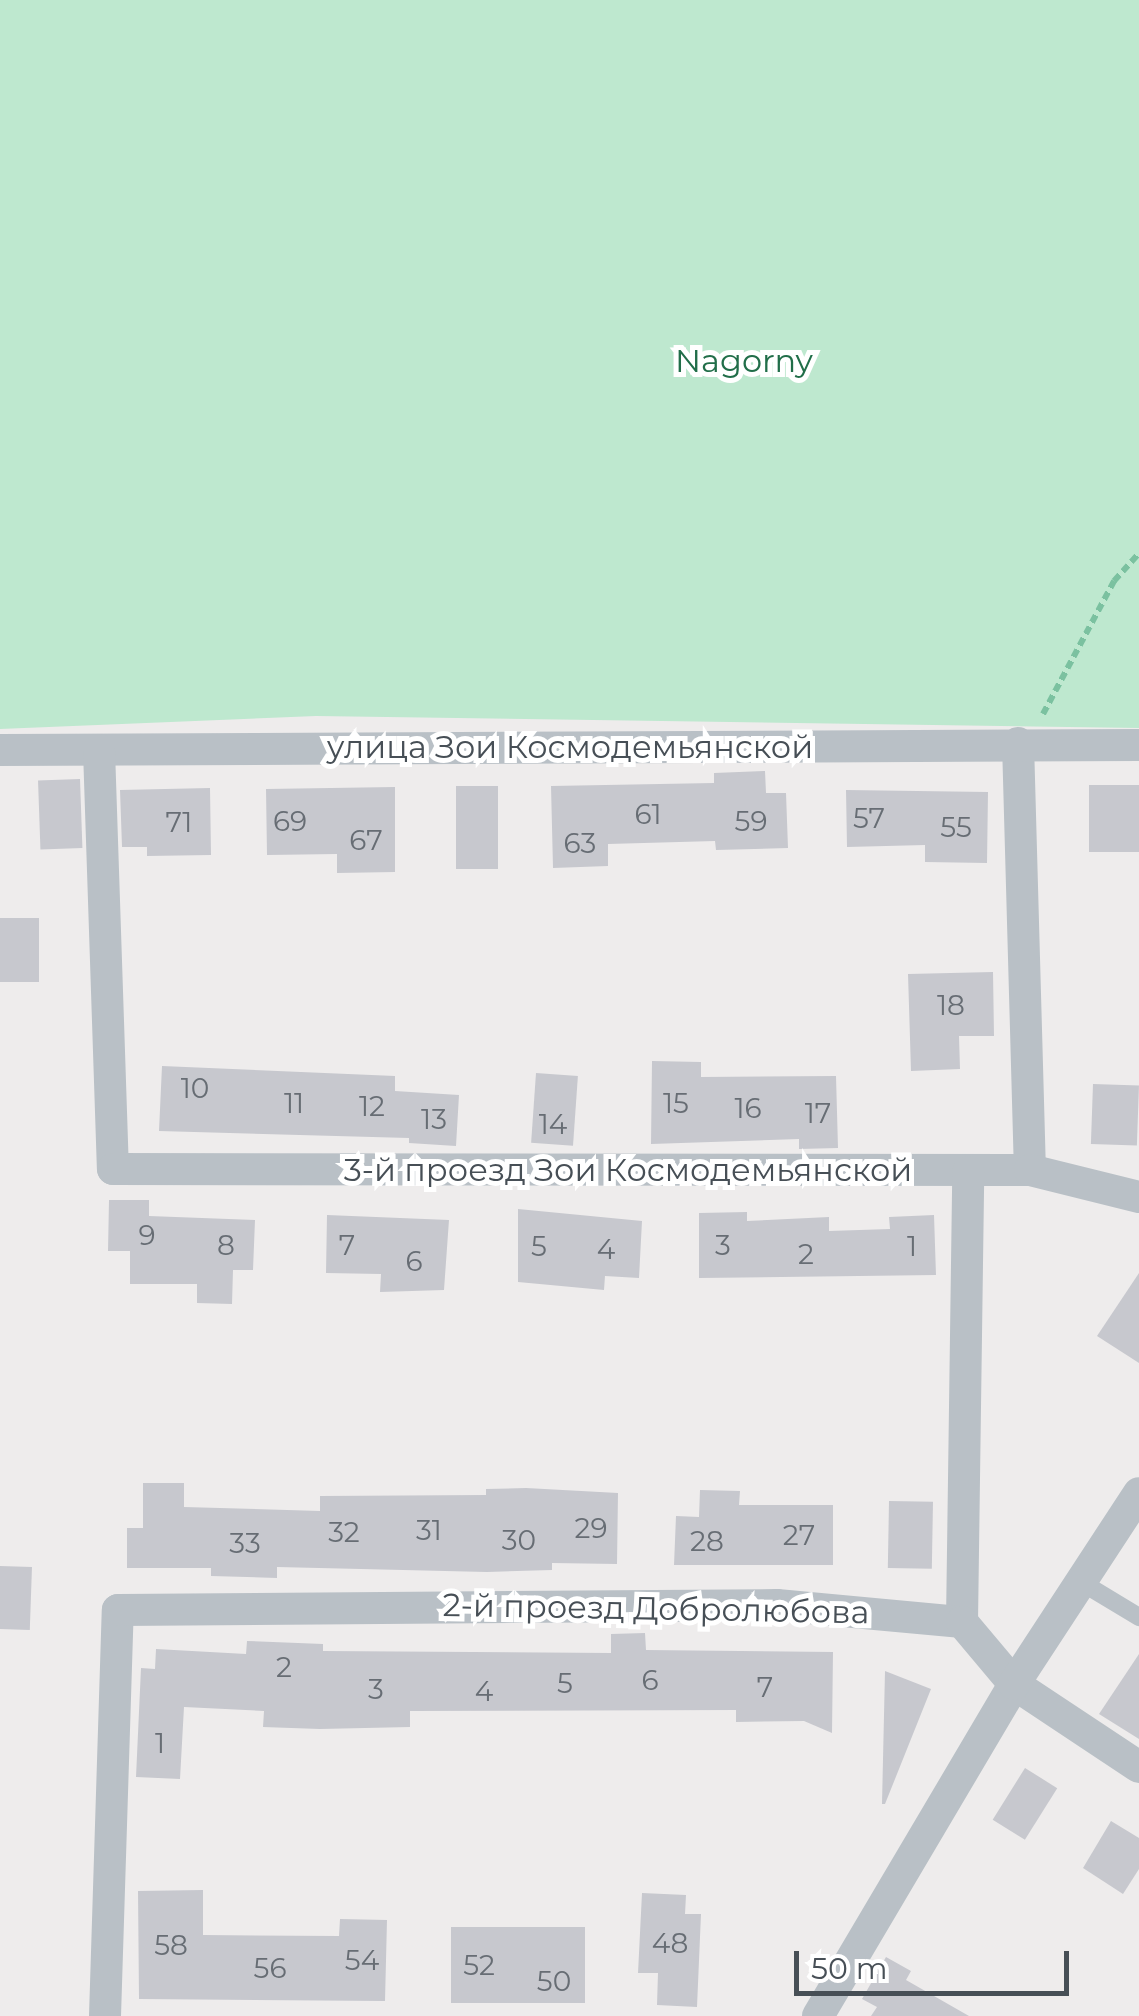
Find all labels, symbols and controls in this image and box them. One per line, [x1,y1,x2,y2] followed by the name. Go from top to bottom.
[675,342,813,380] park label: Nagorny
[327,728,813,766] street label: улица Зои Космодемьянской
[634,797,662,831] house number: 61
[853,801,885,835] house number: 57
[273,804,307,838] house number: 69
[735,804,767,838] house number: 59
[166,805,192,839] house number: 71
[940,810,972,844] house number: 55
[349,823,383,857] house number: 67
[564,826,596,860] house number: 63
[937,988,965,1022] house number: 18
[181,1071,209,1105] house number: 10
[284,1086,304,1120] house number: 11
[663,1086,689,1120] house number: 15
[359,1089,385,1123] house number: 12
[734,1091,762,1125] house number: 16
[805,1096,831,1130] house number: 17
[421,1102,447,1136] house number: 13
[539,1107,567,1141] house number: 14
[344,1151,912,1189] street label: 3-й проезд Зои Космодемьянской
[138,1218,156,1252] house number: 9
[217,1228,235,1262] house number: 8
[339,1228,355,1262] house number: 7
[715,1228,731,1262] house number: 3
[531,1229,547,1263] house number: 5
[907,1229,917,1263] house number: 1
[597,1232,615,1266] house number: 4
[798,1237,814,1271] house number: 2
[405,1244,423,1278] house number: 6
[575,1511,607,1545] house number: 29
[416,1513,442,1547] house number: 31
[328,1515,360,1549] house number: 32
[783,1518,815,1552] house number: 27
[502,1523,536,1557] house number: 30
[690,1524,724,1558] house number: 28
[229,1526,261,1560] house number: 33
[442,1586,870,1632] street label: 2-й проезд Добролюбова
[276,1650,292,1684] house number: 2
[641,1663,659,1697] house number: 6
[557,1666,573,1700] house number: 5
[757,1670,773,1704] house number: 7
[368,1672,384,1706] house number: 3
[475,1674,493,1708] house number: 4
[155,1726,165,1760] house number: 1
[652,1926,688,1960] house number: 48
[154,1928,188,1962] house number: 58
[799,1931,1074,1993] scale bar
[345,1943,379,1977] house number: 54
[463,1948,495,1982] house number: 52
[811,1950,888,1987] text: 50 m
[254,1951,286,1985] house number: 56
[537,1964,571,1998] house number: 50

